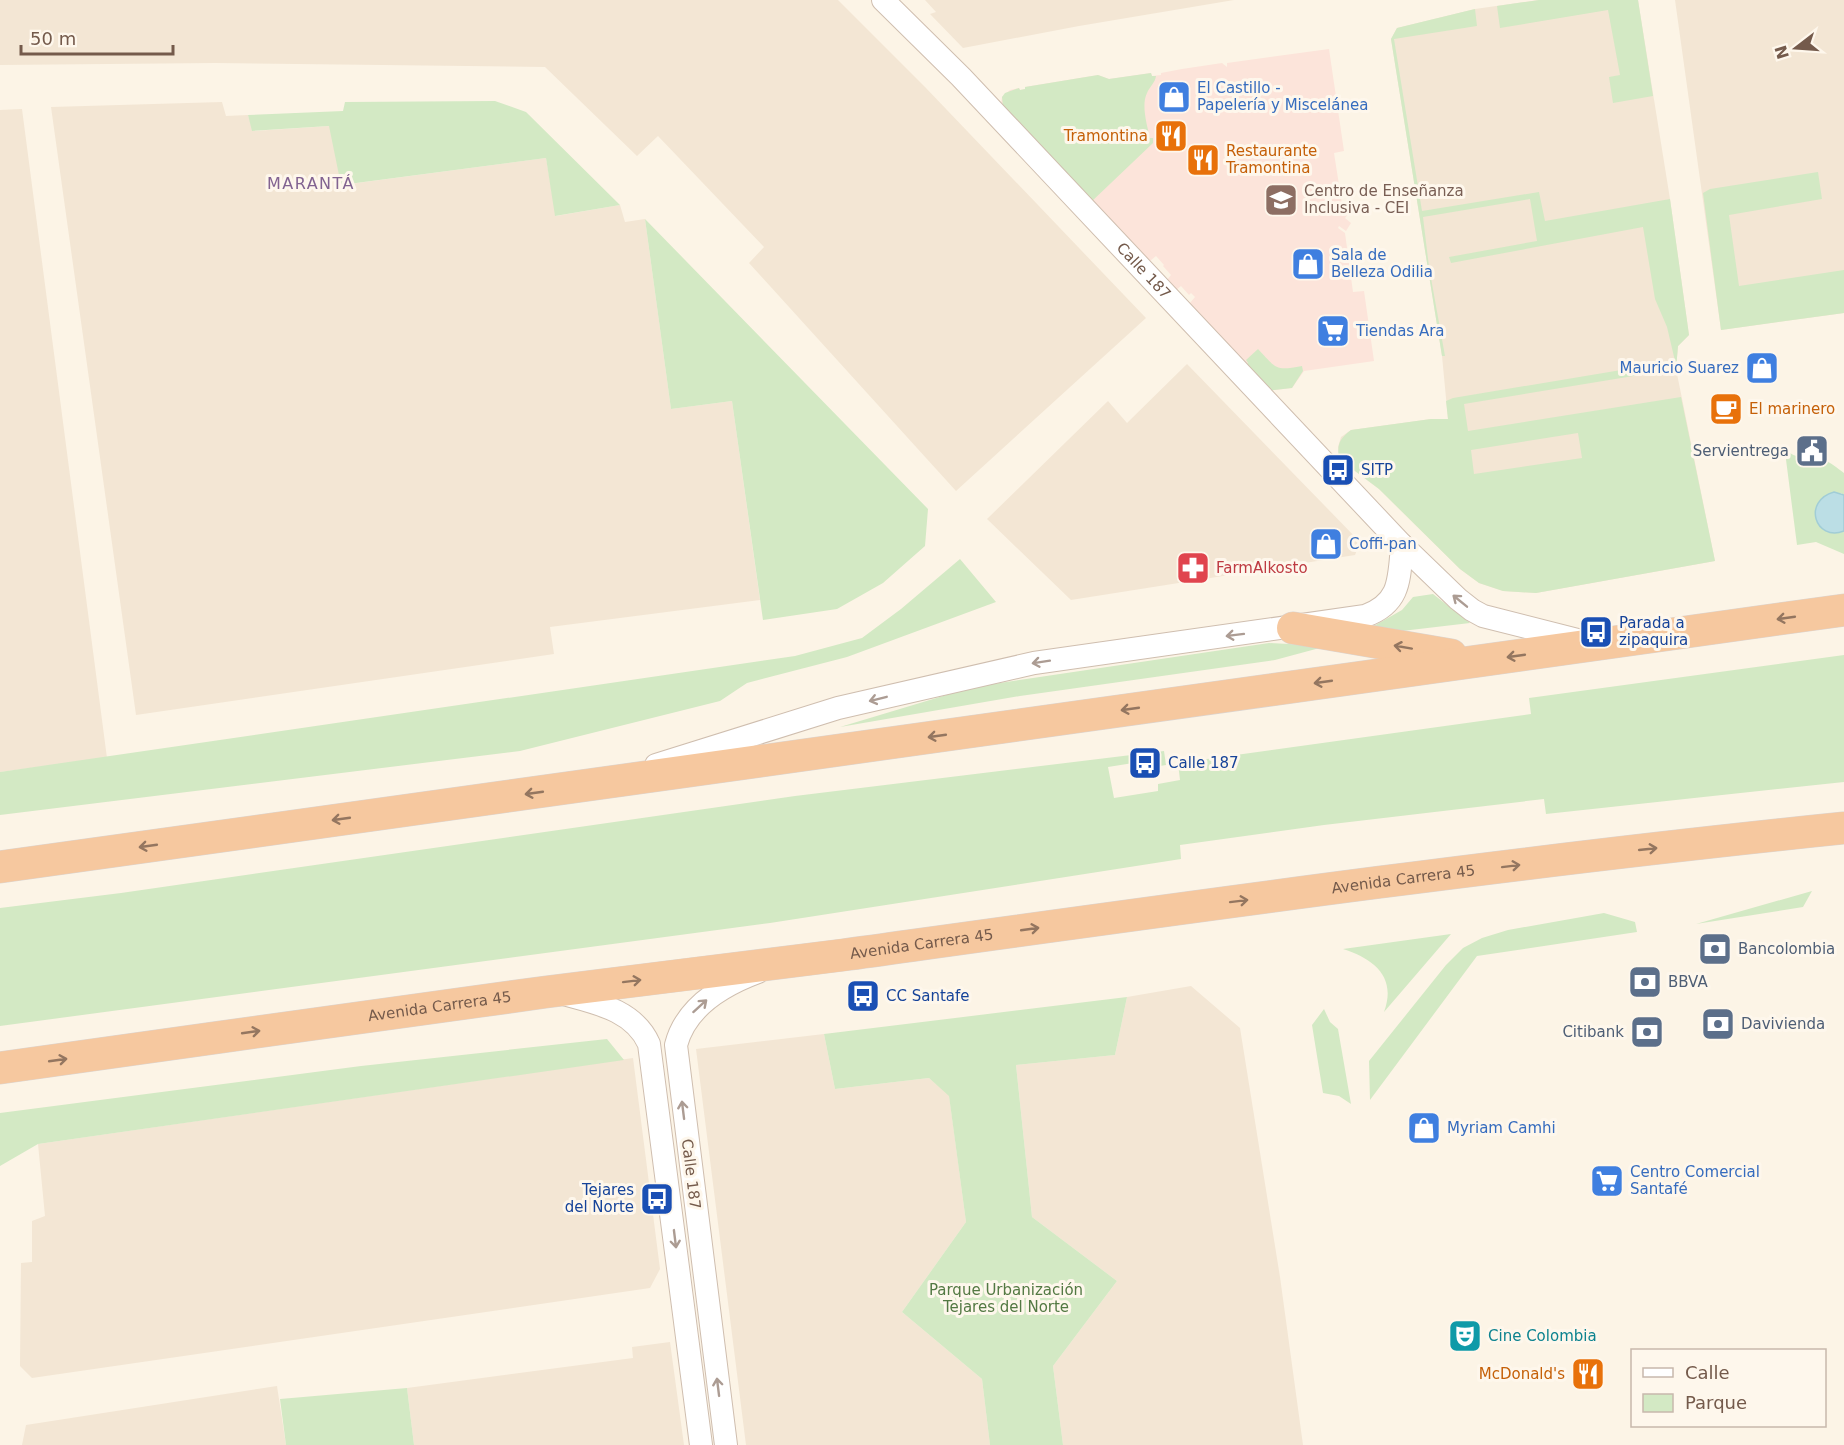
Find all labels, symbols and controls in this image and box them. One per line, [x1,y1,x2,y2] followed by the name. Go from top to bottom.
[21,18,172,56] scale bar
[1766,18,1826,78] north arrow
[30,28,76,49] text: 50 m
[1771,43,1793,61] text: N
[1156,79,1192,115] shop icon: El Castillo - Papelería y Miscelánea
[1197,79,1368,114] place label: El Castillo - Papelería y Miscelánea
[1153,118,1189,154] restaurant icon: Tramontina
[1063,127,1148,145] place label: Tramontina
[1185,142,1221,178] restaurant icon: Restaurante Tramontina
[1225,142,1317,177] place label: Restaurante Tramontina
[267,174,355,193] district label: MARANTÁ
[1263,182,1299,218] school or university icon: Centro de Enseñanza Inclusiva - CEI
[1304,182,1464,217] place label: Centro de Enseñanza Inclusiva - CEI
[1113,239,1174,303] street label: Calle 187
[1290,246,1326,282] shop icon: Sala de Belleza Odilia
[1331,246,1433,281] place label: Sala de Belleza Odilia
[1315,313,1351,349] supermarket icon: Tiendas Ara
[1355,322,1445,340] place label: Tiendas Ara
[1744,350,1780,386] shop icon: Mauricio Suarez
[1620,359,1739,377] place label: Mauricio Suarez
[1708,391,1744,427] cafe icon: El marinero
[1749,400,1835,418] place label: El marinero
[1794,433,1830,469] public building icon: Servientrega
[1693,442,1789,460] place label: Servientrega
[1320,452,1356,488] bus stop icon: SITP
[1361,461,1393,479] place label: SITP
[1308,526,1344,562] shop icon: Coffi-pan
[1349,535,1417,553] place label: Coffi-pan
[1175,550,1211,586] pharmacy icon: FarmAlkosto
[1216,559,1308,577] place label: FarmAlkosto
[1453,595,1469,608] one-way arrow
[1777,613,1796,624] one-way arrow
[1578,614,1614,650] bus stop icon: Parada a zipaquira
[1619,614,1688,649] place label: Parada a zipaquira
[1225,630,1245,641] one-way arrow
[1394,641,1414,652] one-way arrow
[1507,650,1526,661] one-way arrow
[1032,657,1052,668] one-way arrow
[1313,677,1333,688] one-way arrow
[869,693,888,705] one-way arrow
[1120,704,1140,715] one-way arrow
[927,731,947,742] one-way arrow
[1127,745,1163,781] bus stop icon: Calle 187
[1168,754,1239,772] place label: Calle 187
[525,787,545,798] one-way arrow
[332,814,352,825] one-way arrow
[139,841,158,852] one-way arrow
[1637,844,1657,855] one-way arrow
[1501,860,1520,871] one-way arrow
[1330,861,1476,897] street label: Avenida Carrera 45
[1229,895,1249,906] one-way arrow
[1020,924,1040,935] one-way arrow
[849,925,995,963] street label: Avenida Carrera 45
[1697,931,1733,967] bank icon: Bancolombia
[1738,940,1835,958] place label: Bancolombia
[1627,964,1663,1000] bank icon: BBVA
[1668,973,1708,991] place label: BBVA
[622,975,642,986] one-way arrow
[845,978,881,1014] bus stop icon: CC Santafe
[886,987,970,1005] place label: CC Santafe
[367,988,513,1025] street label: Avenida Carrera 45
[692,999,707,1013] one-way arrow
[1700,1006,1736,1042] bank icon: Davivienda
[1629,1014,1665,1050] bank icon: Citibank
[1741,1015,1825,1033] place label: Davivienda
[1562,1023,1624,1041] place label: Citibank
[241,1026,260,1037] one-way arrow
[48,1054,67,1065] one-way arrow
[677,1101,688,1121] one-way arrow
[1406,1110,1442,1146] shop icon: Myriam Camhi
[1447,1119,1556,1137] place label: Myriam Camhi
[678,1138,704,1210] street label: Calle 187
[1589,1163,1625,1199] supermarket icon: Centro Comercial Santafé
[1630,1163,1760,1198] place label: Centro Comercial Santafé
[565,1181,634,1216] place label: Tejares del Norte
[639,1181,675,1217] bus stop icon: Tejares del Norte
[669,1229,680,1249] one-way arrow
[929,1281,1083,1316] park label: Parque Urbanización Tejares del Norte
[1447,1318,1483,1354] theatre icon: Cine Colombia
[1488,1327,1597,1345] place label: Cine Colombia
[1631,1349,1826,1427] legend
[1570,1356,1606,1392] restaurant icon: McDonald's
[1685,1362,1730,1383] text: Calle
[1479,1365,1565,1383] place label: McDonald's
[713,1378,724,1397] one-way arrow
[1685,1392,1747,1413] text: Parque

